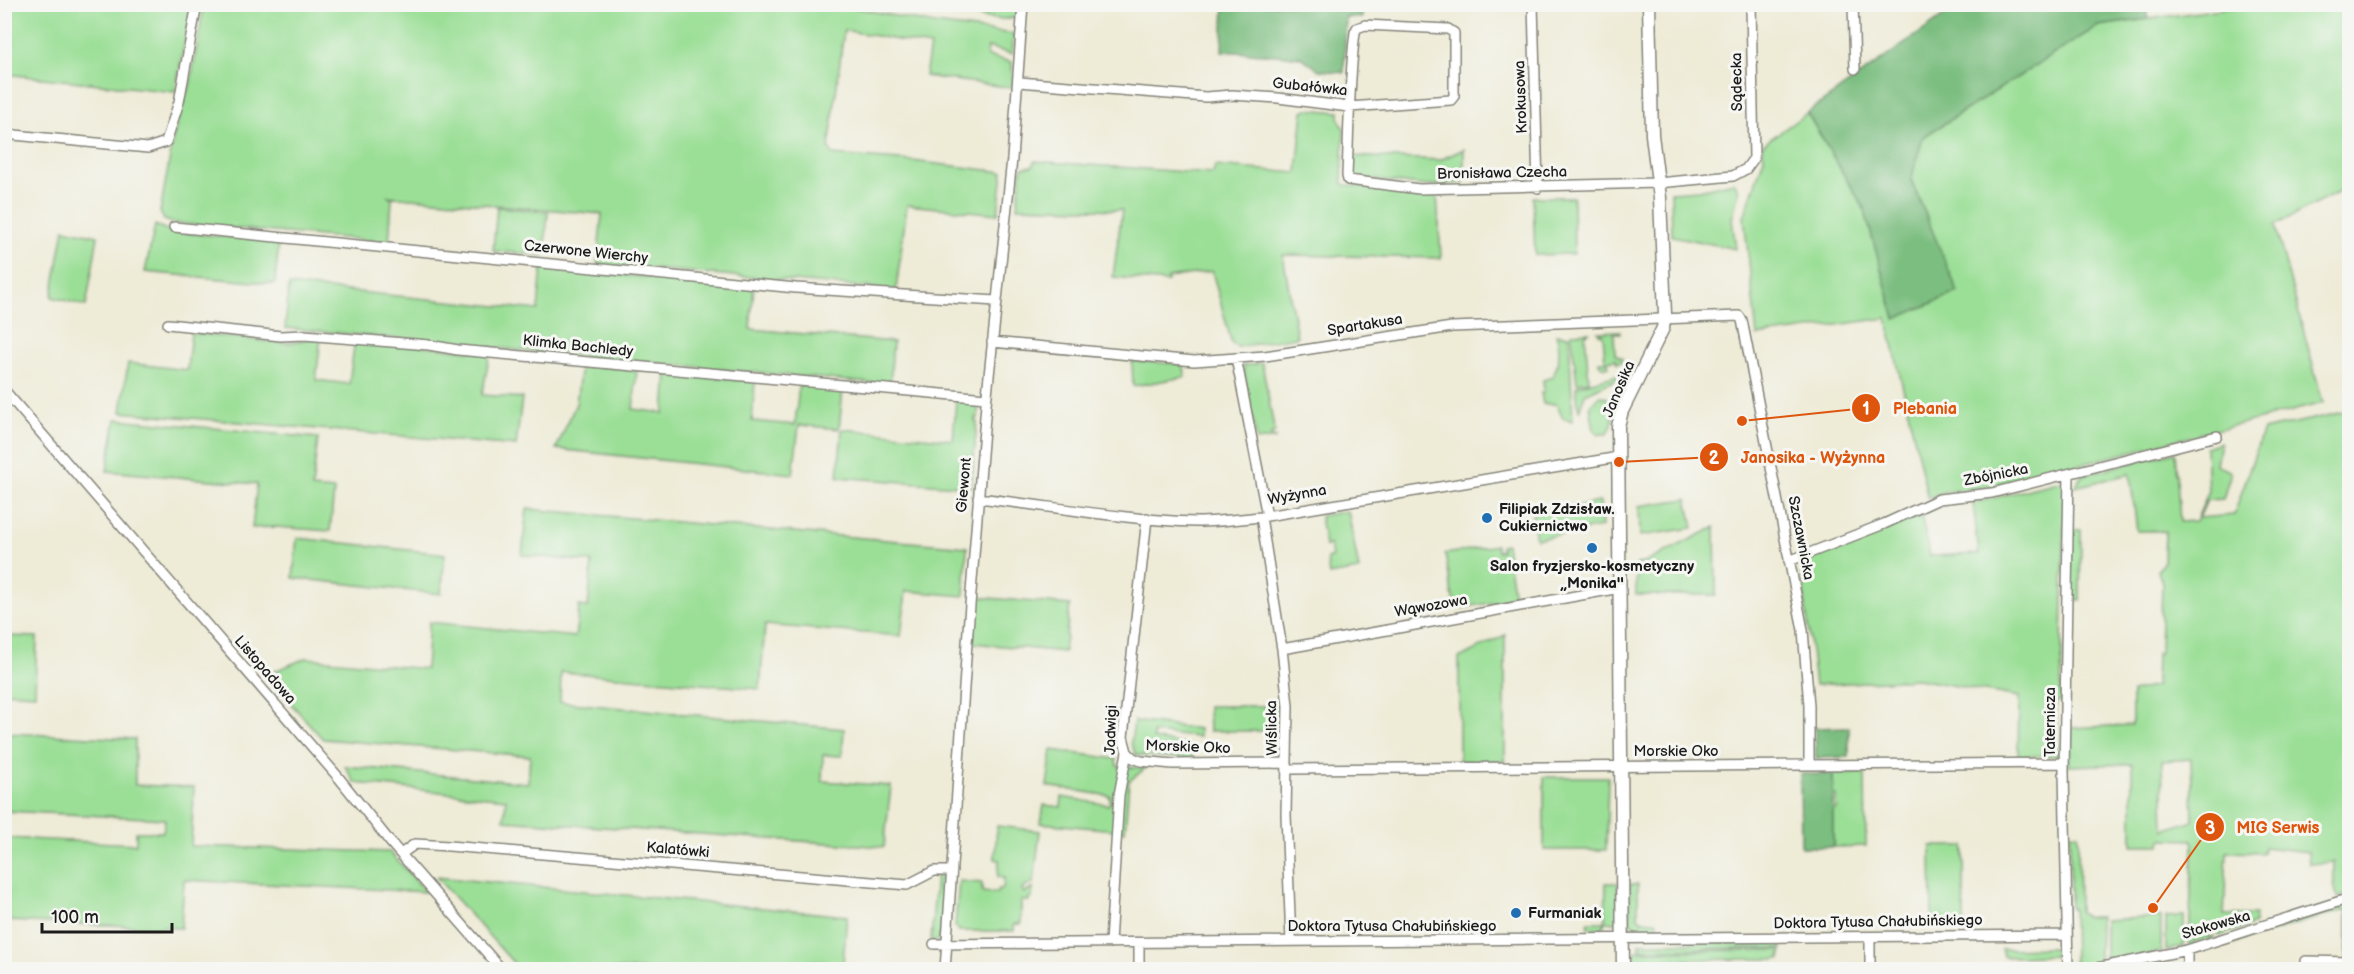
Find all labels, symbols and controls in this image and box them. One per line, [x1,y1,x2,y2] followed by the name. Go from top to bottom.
[1727,53,1747,111] street label: Sądecka
[1510,60,1532,134] street label: Krokusowa
[1272,74,1348,100] street label: Gubałówka
[1437,162,1567,184] street label: Bronisława Czecha
[523,236,649,268] street label: Czerwone Wierchy
[1326,310,1404,340] street label: Spartakusa
[522,331,634,361] street label: Klimka Bachledy
[1599,358,1639,420] street label: Janosika
[1851,391,1969,425] callout: Plebania
[1862,399,1870,420] text: 1
[1893,400,1957,419] text: Plebania
[1699,440,1898,474] callout: Janosika - Wyżynna
[1709,448,1720,469] text: 2
[1741,449,1885,468] text: Janosika - Wyżynna
[952,456,976,513] street label: Giewont
[1961,459,2030,491] street label: Zbójnicka
[1266,480,1328,510] street label: Wyżynna
[1784,494,1818,582] street label: Szczawnicka
[1499,500,1615,536] place label: Filipiak Zdzisław. Cukiernictwo
[1480,511,1494,525] marker: Filipiak Zdzisław. Cukiernictwo
[1585,541,1599,555] marker: Salon fryzjersko-kosmetyczny ,,Monika''
[1490,557,1694,593] place label: Salon fryzjersko-kosmetyczny ,,Monika''
[1393,590,1469,622] street label: Wąwozowa
[230,632,300,708] street label: Listopadowa
[2041,687,2060,757] street label: Taternicza
[1262,700,1282,756] street label: Wiślicka
[1101,705,1121,755] street label: Jadwigi
[1145,736,1231,758] street label: Morskie Oko
[1633,742,1719,761] street label: Morskie Oko
[2195,810,2332,844] callout: MIG Serwis
[2205,818,2215,839] text: 3
[2237,819,2320,838] text: MIG Serwis
[646,838,710,862] street label: Kalatówki
[42,896,172,934] scale bar
[1528,904,1602,923] place label: Furmaniak
[1509,906,1523,920] marker: Furmaniak
[2180,906,2252,944] street label: Stokowska
[51,907,99,928] text: 100 m
[1773,911,1983,933] street label: Doktora Tytusa Chałubińskiego
[1287,917,1497,936] street label: Doktora Tytusa Chałubińskiego

